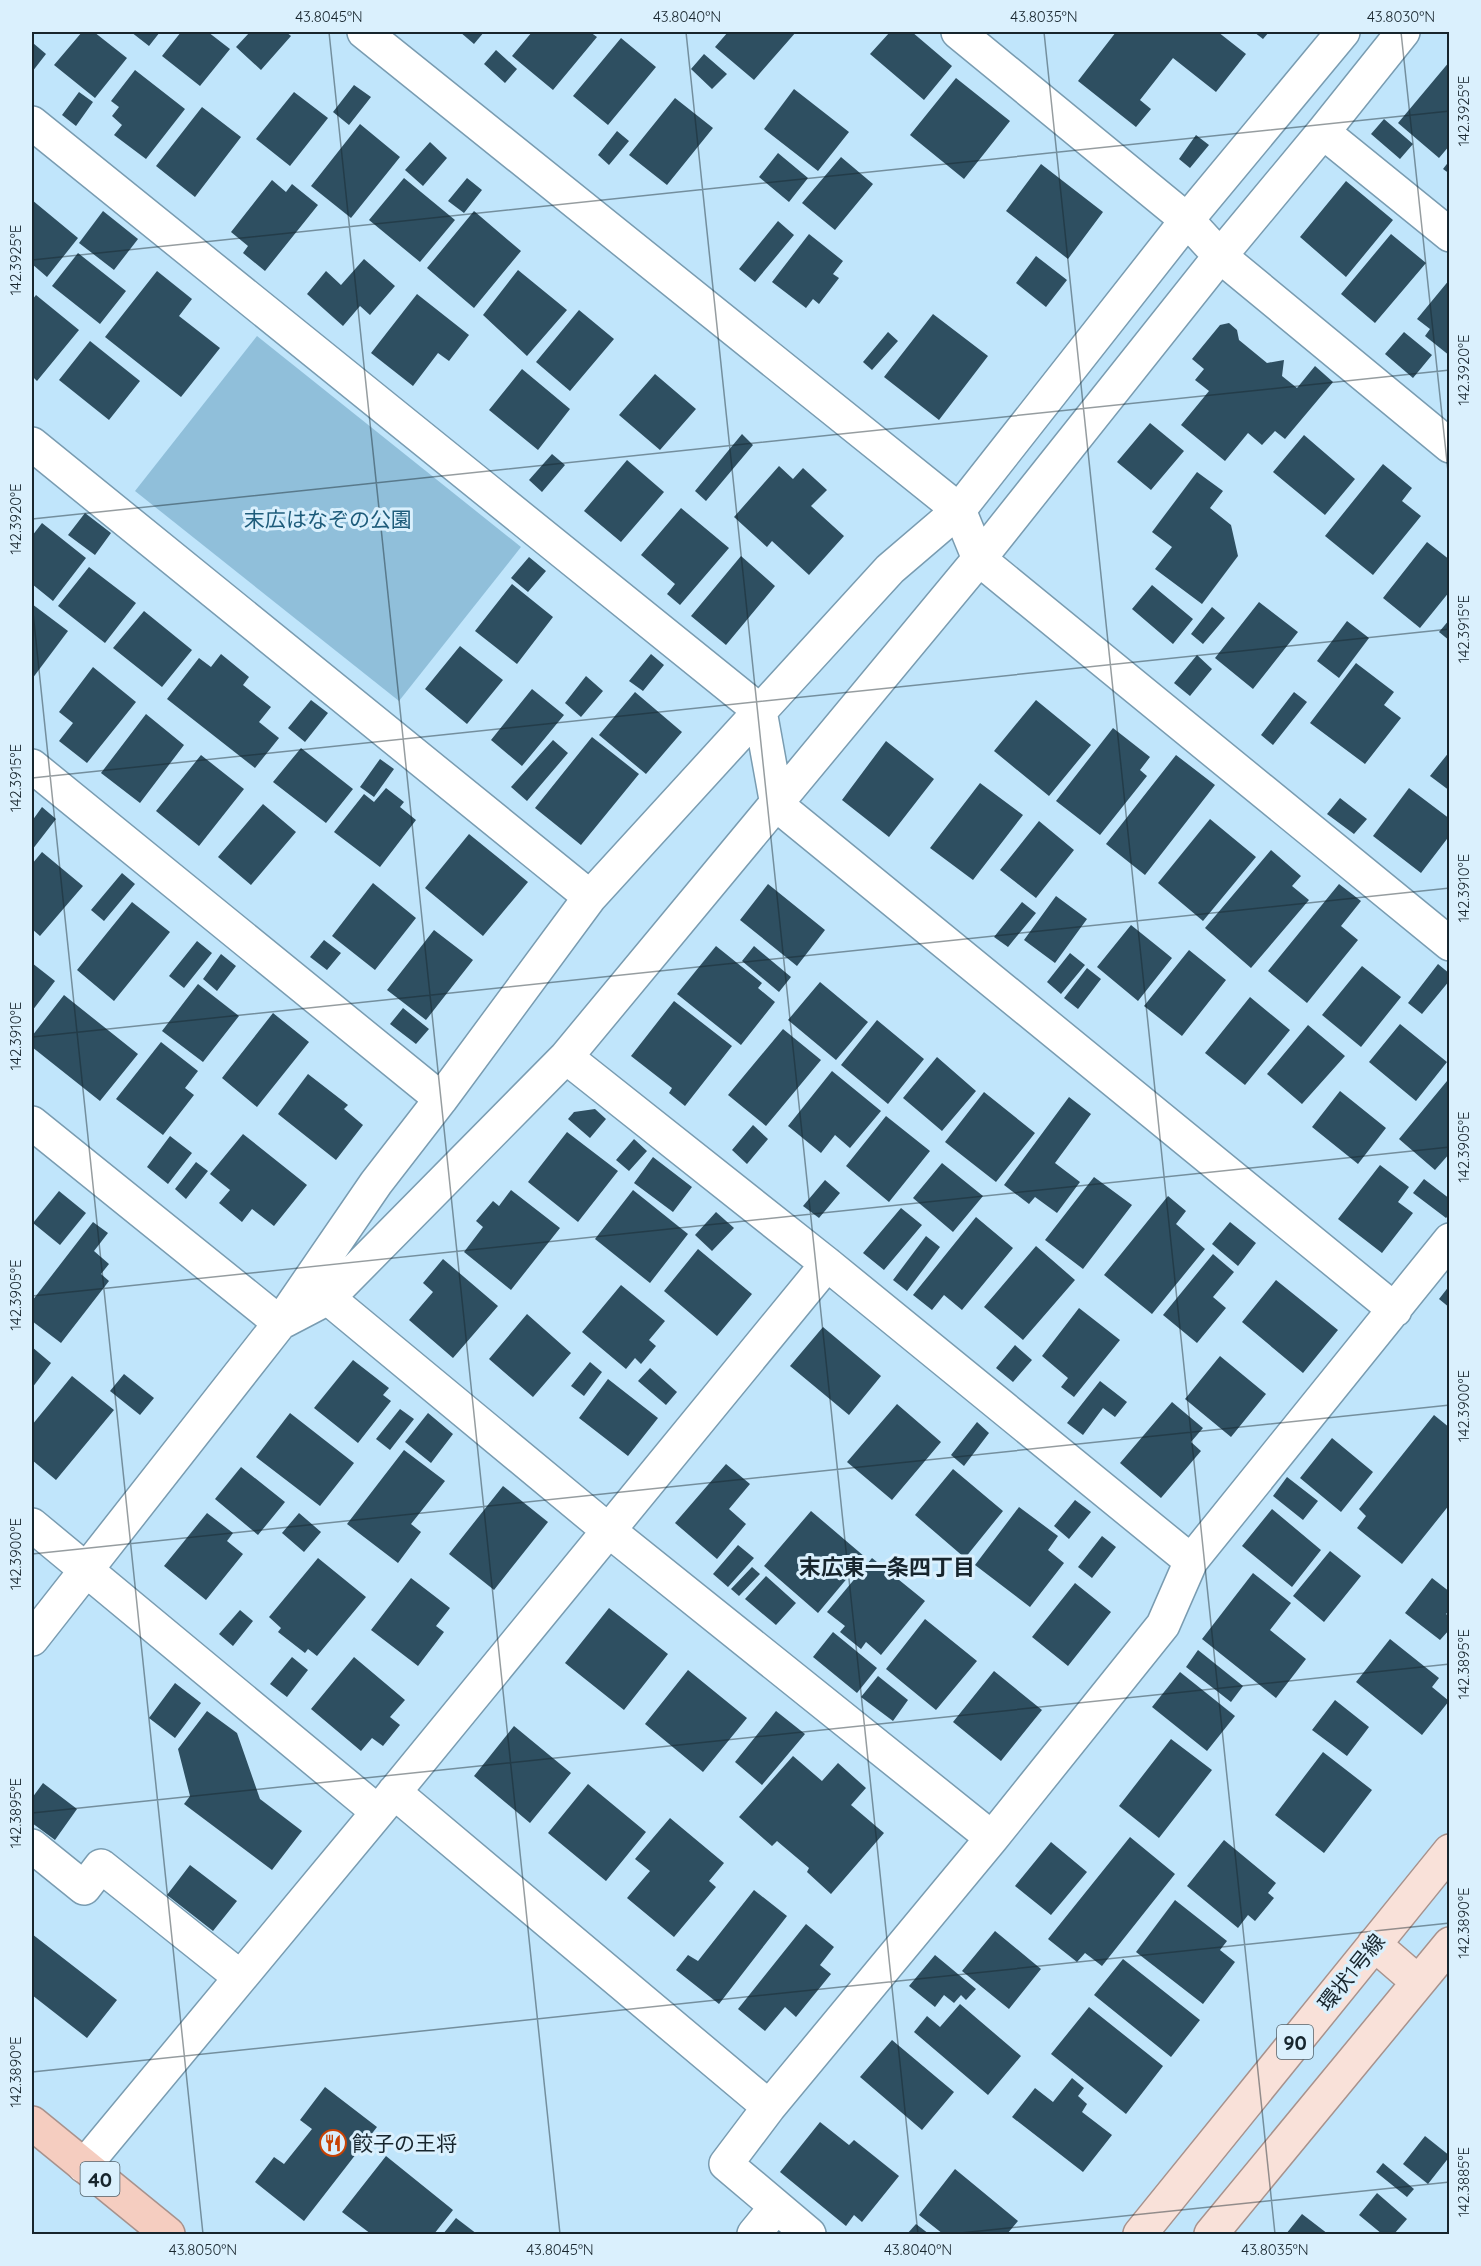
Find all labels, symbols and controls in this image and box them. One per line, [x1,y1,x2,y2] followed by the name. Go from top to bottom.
[295,7,363,26] text: 43.8045°N
[653,7,721,26] text: 43.8040°N
[1010,7,1078,26] text: 43.8035°N
[1367,7,1435,26] text: 43.8030°N
[1454,76,1473,146] text: 142.3925°E
[6,225,25,295] text: 142.3925°E
[1454,334,1473,406] text: 142.3920°E
[6,483,25,555] text: 142.3920°E
[244,506,412,532] park label: 末広はなぞの公園
[1454,595,1473,663] text: 142.3915°E
[6,744,25,812] text: 142.3915°E
[1454,854,1473,922] text: 142.3910°E
[6,1002,25,1070] text: 142.3910°E
[1454,1111,1473,1183] text: 142.3905°E
[6,1259,25,1331] text: 142.3905°E
[1454,1370,1473,1442] text: 142.3900°E
[6,1518,25,1590] text: 142.3900°E
[799,1553,975,1581] district label: 末広東一条四丁目
[1454,1629,1473,1699] text: 142.3895°E
[6,1778,25,1848] text: 142.3895°E
[1454,1887,1473,1959] text: 142.3890°E
[1312,1928,1390,2016] street label: 環状1号線
[1277,2025,1313,2059] road number: 90
[6,2036,25,2108] text: 142.3890°E
[318,2128,348,2158] restaurant icon: 餃子の王将
[352,2130,457,2156] place label: 餃子の王将
[1454,2147,1473,2217] text: 142.3885°E
[80,2162,120,2196] road number: 40
[169,2240,237,2259] text: 43.8050°N
[526,2240,594,2259] text: 43.8045°N
[884,2240,952,2259] text: 43.8040°N
[1241,2240,1309,2259] text: 43.8035°N

